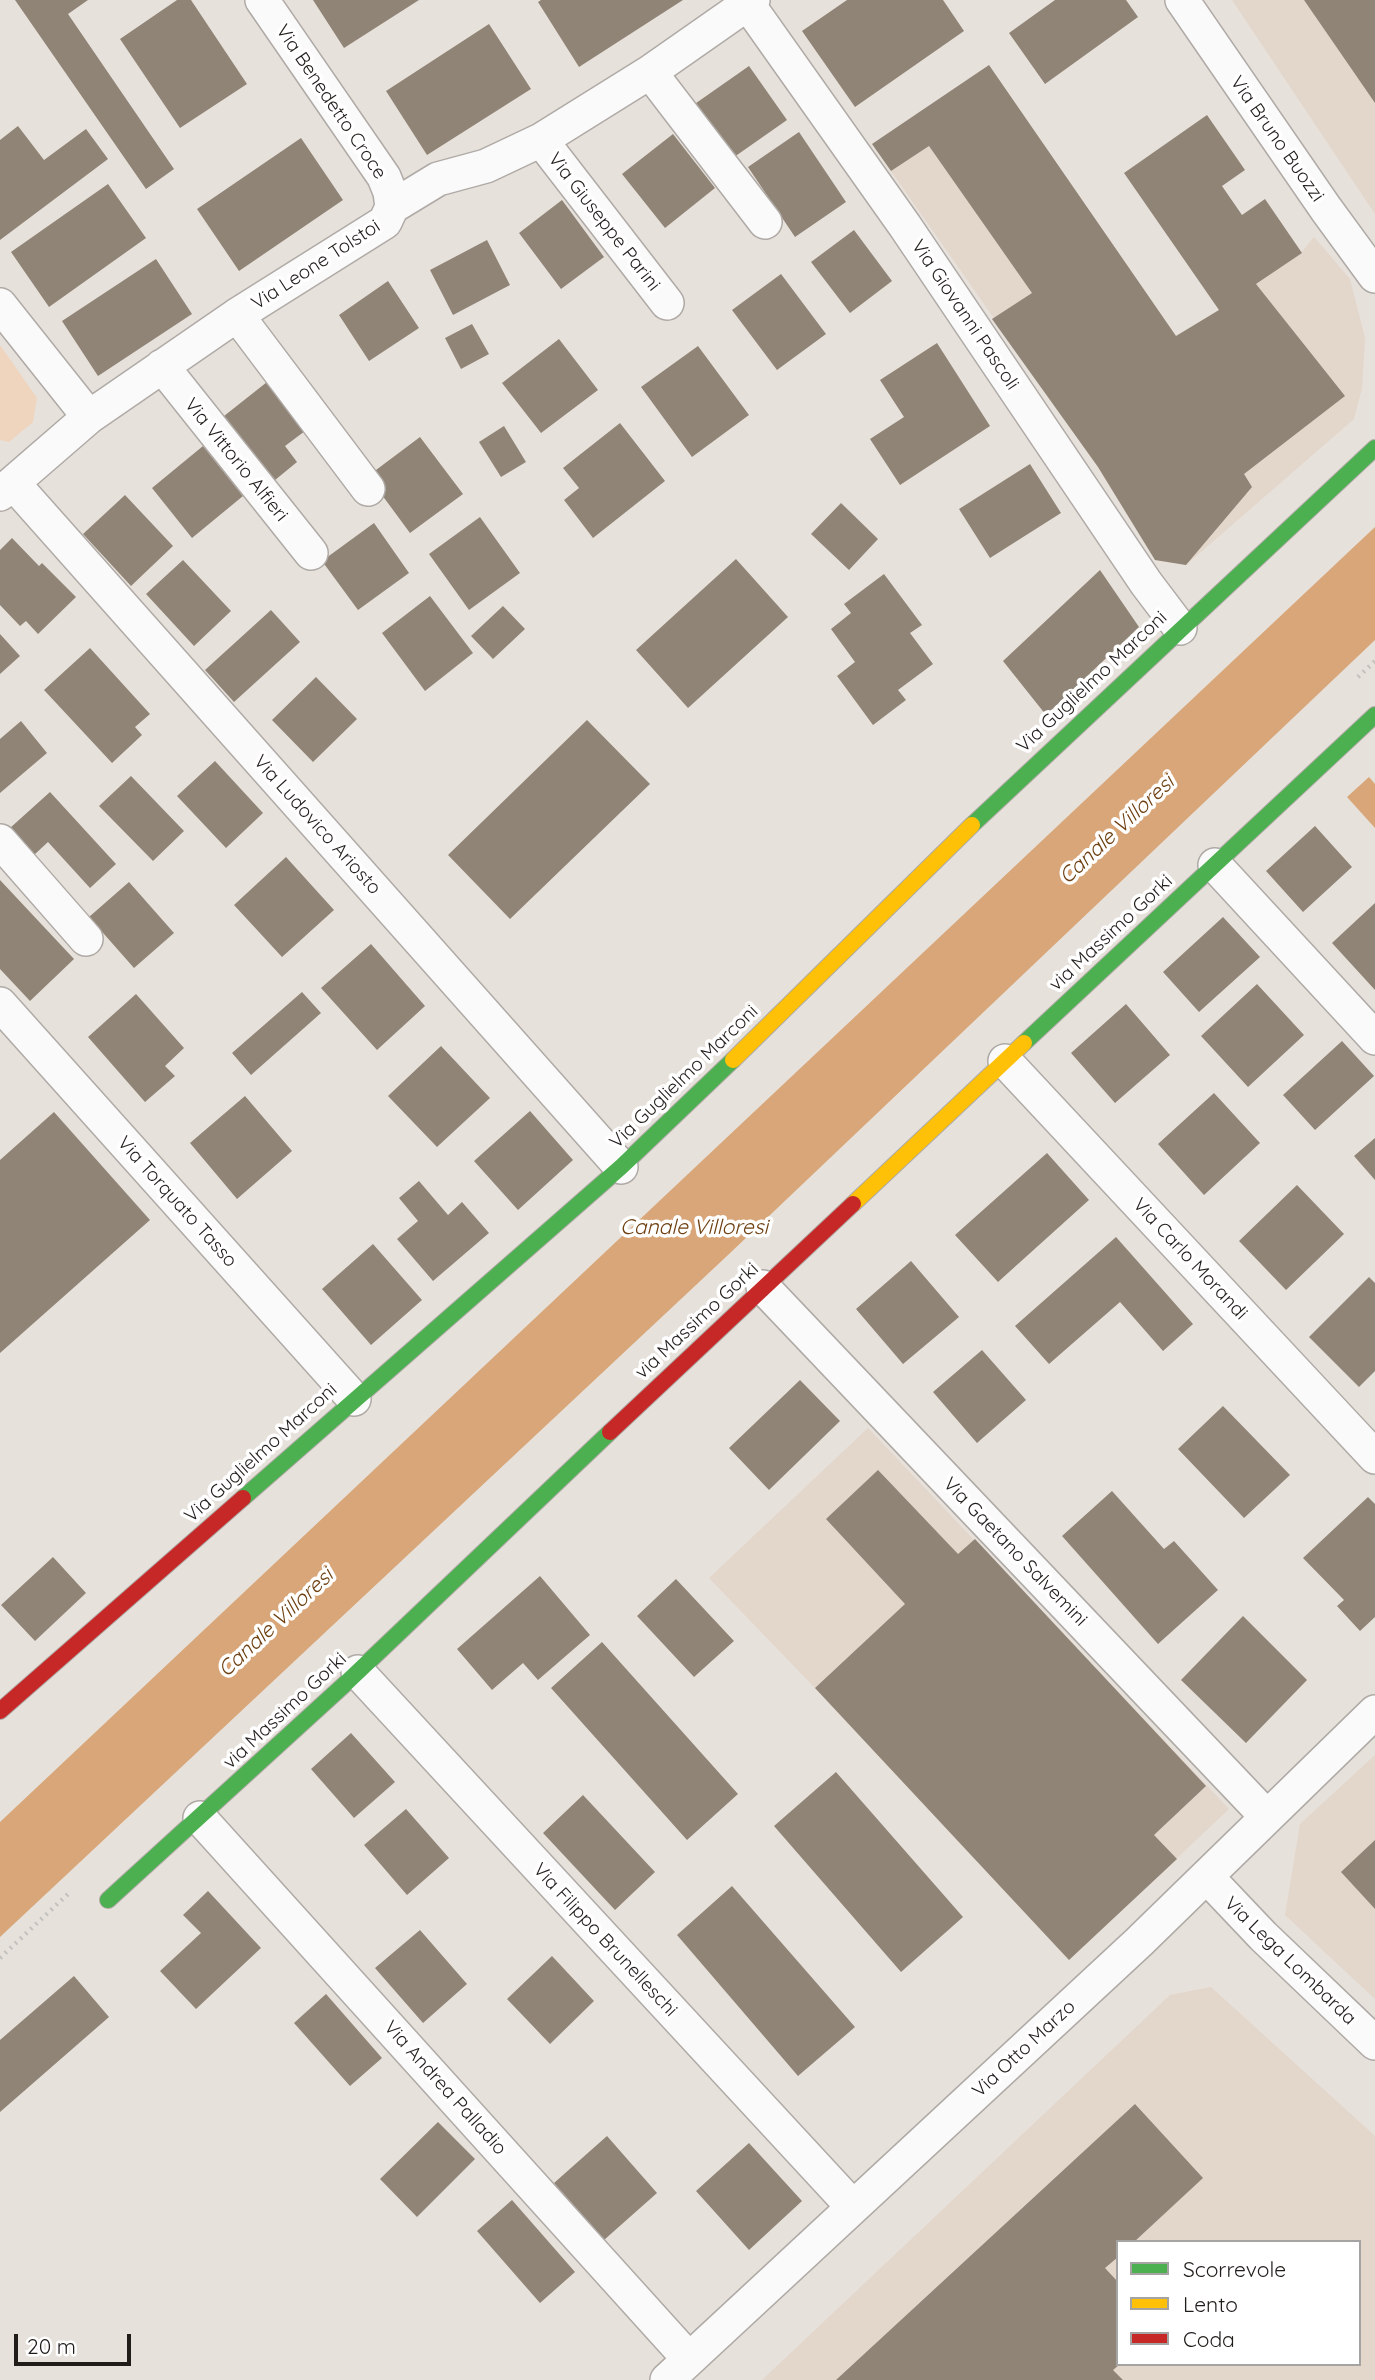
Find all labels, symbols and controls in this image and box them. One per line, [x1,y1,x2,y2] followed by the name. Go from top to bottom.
[271,20,391,184] street label: Via Benedetto Croce
[1225,72,1329,206] street label: Via Bruno Buozzi
[543,148,665,296] street label: Via Giuseppe Parini
[248,215,384,315] street label: Via Leone Tolstoi
[906,236,1024,394] street label: Via Giovanni Pascoli
[179,394,293,526] street label: Via Vittorio Alfieri
[1012,606,1172,758] street label: Via Guglielmo Marconi
[248,751,386,899] street label: Via Ludovico Ariosto
[1054,770,1180,890] water label: Canale Villoresi
[1045,870,1177,996] street label: via Massimo Gorki
[605,1000,763,1154] street label: Via Guglielmo Marconi
[112,1132,242,1272] street label: Via Torquato Tasso
[1128,1194,1252,1324] street label: Via Carlo Morandi
[620,1215,768,1241] water label: Canale Villoresi
[631,1258,763,1384] street label: via Massimo Gorki
[180,1379,342,1527] street label: Via Guglielmo Marconi
[938,1473,1092,1631] street label: Via Gaetano Salvemini
[213,1563,339,1683] water label: Canale Villoresi
[219,1648,351,1774] street label: via Massimo Gorki
[528,1859,682,2021] street label: Via Filippo Brunelleschi
[1219,1892,1361,2030] street label: Via Lega Lombarda
[968,1996,1080,2102] street label: Via Otto Marzo
[379,2016,511,2160] street label: Via Andrea Palladio
[1116,2240,1361,2366] legend
[1183,2256,1286,2282] text: Scorrevole
[1183,2291,1238,2317] text: Lento
[18,2320,135,2364] scale bar
[1183,2326,1235,2352] text: Coda
[27,2333,76,2359] text: 20 m

